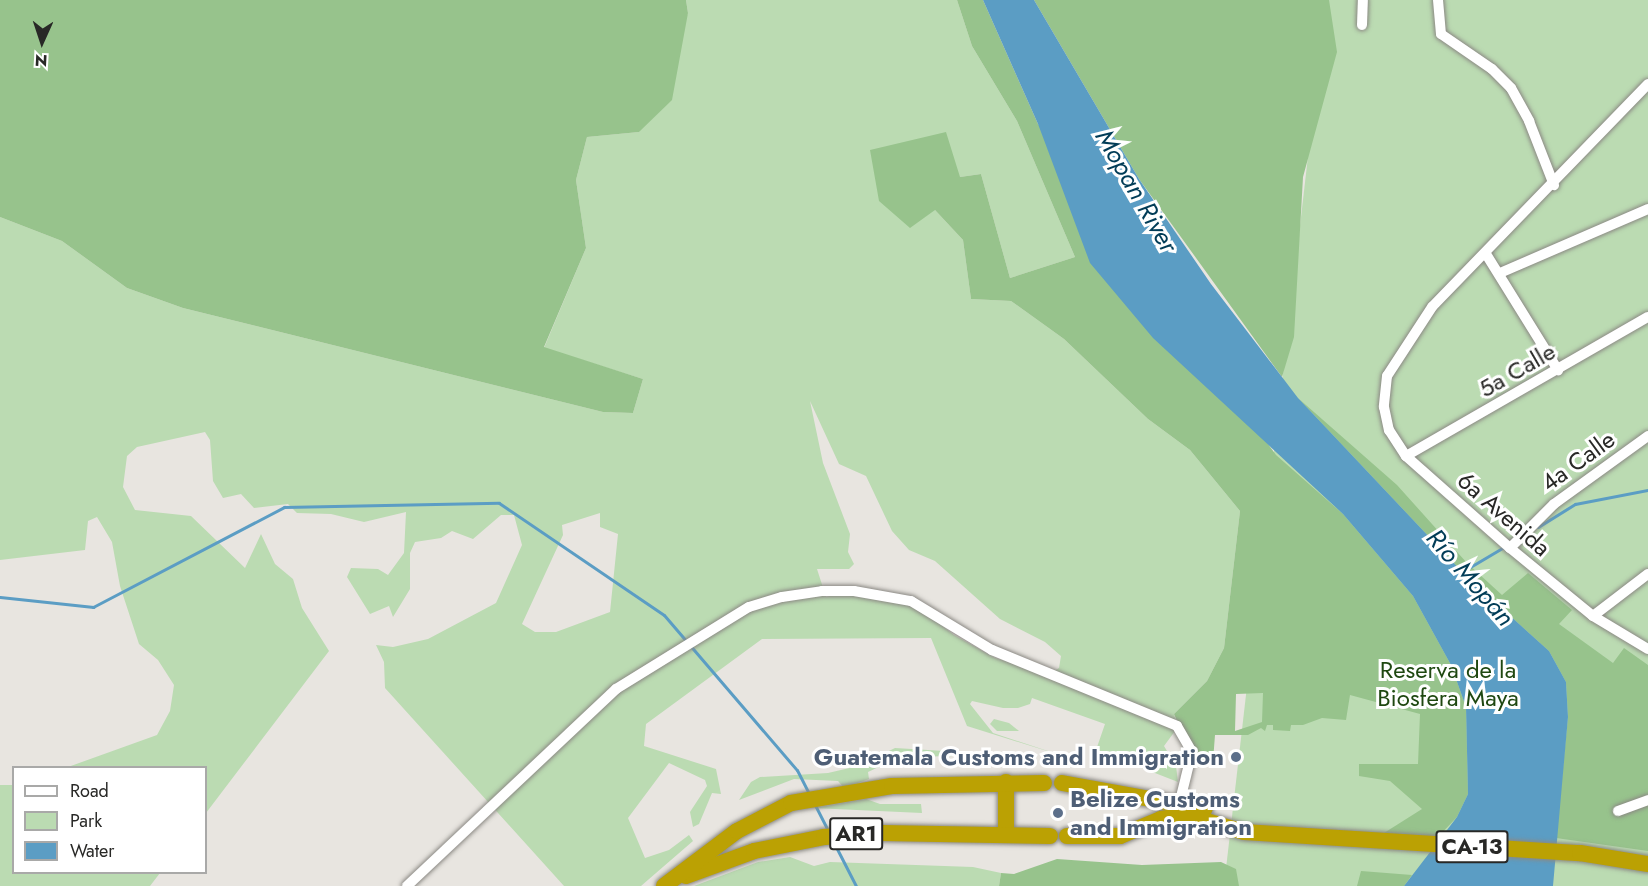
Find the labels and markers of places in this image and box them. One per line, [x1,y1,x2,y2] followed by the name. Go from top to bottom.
[814,743,1224,771] place label: Guatemala Customs and Immigration
[1229,750,1243,764] marker: Guatemala Customs and Immigration
[1070,785,1252,841] place label: Belize Customs and Immigration
[1051,806,1065,820] marker: Belize Customs and Immigration

